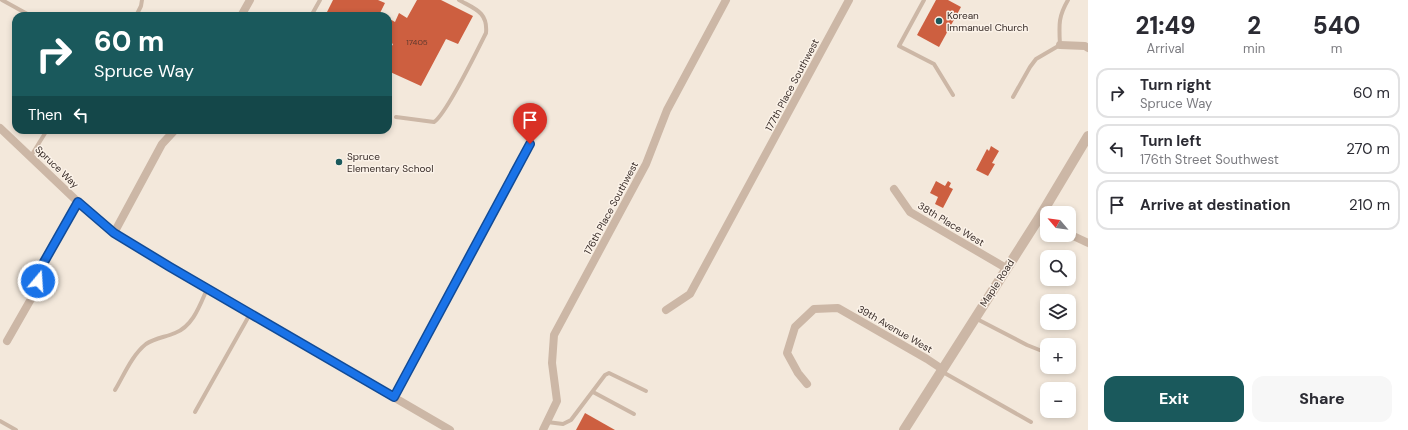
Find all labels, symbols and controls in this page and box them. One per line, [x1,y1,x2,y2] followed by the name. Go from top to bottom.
[947,9,1029,34] place label: Korean Immanuel Church
[1136,10,1196,41] text: 21:49
[1247,10,1261,41] text: 2
[1313,10,1360,41] text: 540
[934,16,944,26] marker: Korean Immanuel Church
[94,23,164,60] text: 60 m
[28,28,80,80] icon: right
[406,37,428,47] house number: 17405
[762,37,822,133] street label: 177th Place Southwest
[1147,40,1184,57] text: Arrival
[1243,40,1265,57] text: min
[1331,40,1342,57] text: m
[94,59,194,83] text: Spruce Way
[1140,75,1211,95] text: Turn right
[1106,82,1128,104] icon: right
[1353,83,1390,103] text: 60 m
[1140,95,1212,112] text: Spruce Way
[513,103,547,144] pin
[70,104,92,126] icon: left
[28,105,62,125] text: Then
[519,109,541,131] icon: arrive
[1140,131,1201,151] text: Turn left
[1106,138,1128,160] icon: left
[1346,139,1390,159] text: 270 m
[32,143,82,191] street label: Spruce Way
[347,150,434,175] place label: Spruce Elementary School
[1140,151,1279,168] text: 176th Street Southwest
[334,157,344,167] marker: Spruce Elementary School
[581,159,641,257] street label: 176th Place Southwest
[1106,194,1128,216] icon: arrive
[1140,195,1291,215] text: Arrive at destination
[1349,195,1390,215] text: 210 m
[915,199,987,249] street label: 38th Place West
[1040,206,1076,242] north arrow
[1040,206,1076,418] map controls
[1040,250,1076,286] button: search
[977,257,1017,309] street label: Maple Road
[17,260,59,302] position arrow
[1040,294,1076,330] button: layers
[855,302,935,356] street label: 39th Avenue West
[1040,338,1076,374] button: +
[1104,376,1244,422] button: Exit
[1252,376,1392,422] button: Share
[1040,382,1076,418] button: −

